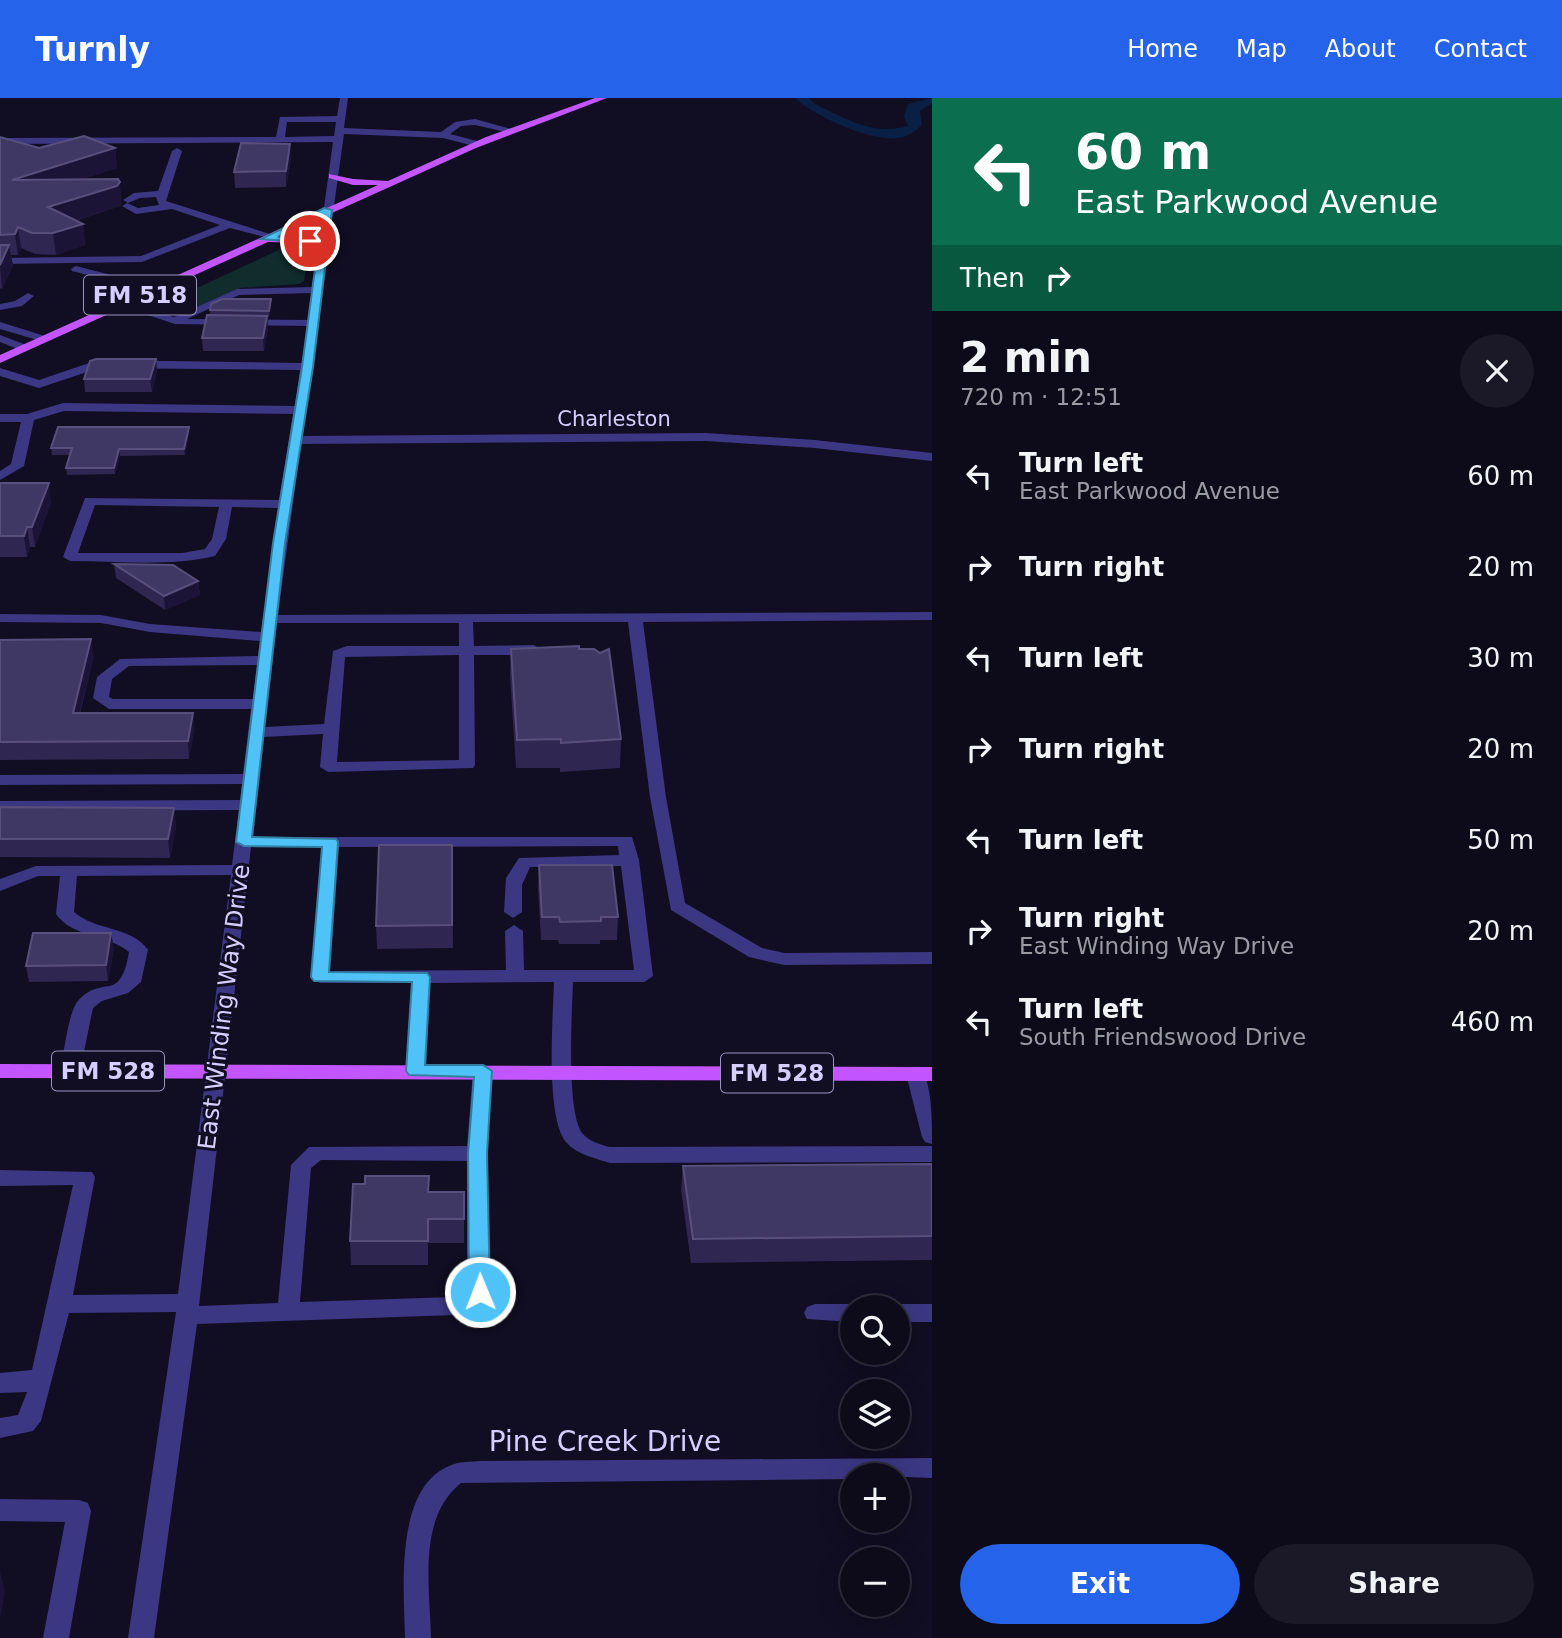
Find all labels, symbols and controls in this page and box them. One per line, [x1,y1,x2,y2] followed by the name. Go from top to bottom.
[35,30,150,69] text: Turnly
[1127,35,1198,63] text: Home
[1236,35,1287,63] text: Map
[1325,35,1396,63] text: About
[1434,35,1527,63] text: Contact
[1075,124,1211,181] text: 60 m
[960,126,1051,217] icon: left
[1075,183,1438,221] text: East Parkwood Avenue
[280,211,340,271] pin
[291,222,329,260] icon: arrive
[1039,259,1077,297] icon: right
[960,263,1025,293] text: Then
[84,276,196,314] road number: FM 518
[960,333,1092,382] text: 2 min
[1460,334,1534,408] button: close
[960,384,1122,410] text: 720 m · 12:51
[557,407,671,431] street label: Charleston
[1019,448,1143,478] text: Turn left
[960,457,998,495] icon: left
[1467,461,1534,491] text: 60 m
[1019,478,1280,504] text: East Parkwood Avenue
[960,548,998,586] icon: right
[1019,552,1164,582] text: Turn right
[1467,552,1534,582] text: 20 m
[960,639,998,677] icon: left
[1019,643,1143,673] text: Turn left
[1467,643,1534,673] text: 30 m
[960,730,998,768] icon: right
[1019,734,1164,764] text: Turn right
[1467,734,1534,764] text: 20 m
[960,821,998,859] icon: left
[1019,825,1143,855] text: Turn left
[1467,825,1534,855] text: 50 m
[193,863,255,1151] street label: East Winding Way Drive
[1019,903,1164,933] text: Turn right
[960,912,998,950] icon: right
[1467,916,1534,946] text: 20 m
[1019,933,1294,959] text: East Winding Way Drive
[1019,994,1143,1024] text: Turn left
[960,1003,998,1041] icon: left
[1451,1007,1534,1037] text: 460 m
[1019,1024,1306,1050] text: South Friendswood Drive
[52,1052,164,1090] road number: FM 528
[721,1054,833,1092] road number: FM 528
[443,1255,517,1329] position arrow
[840,1295,910,1617] map controls
[840,1295,910,1365] button: search
[840,1379,910,1449] button: layers
[489,1425,721,1458] street label: Pine Creek Drive
[840,1463,910,1533] button: +
[960,1544,1240,1624] button: Exit
[1254,1544,1534,1624] button: Share
[840,1547,910,1617] button: −

